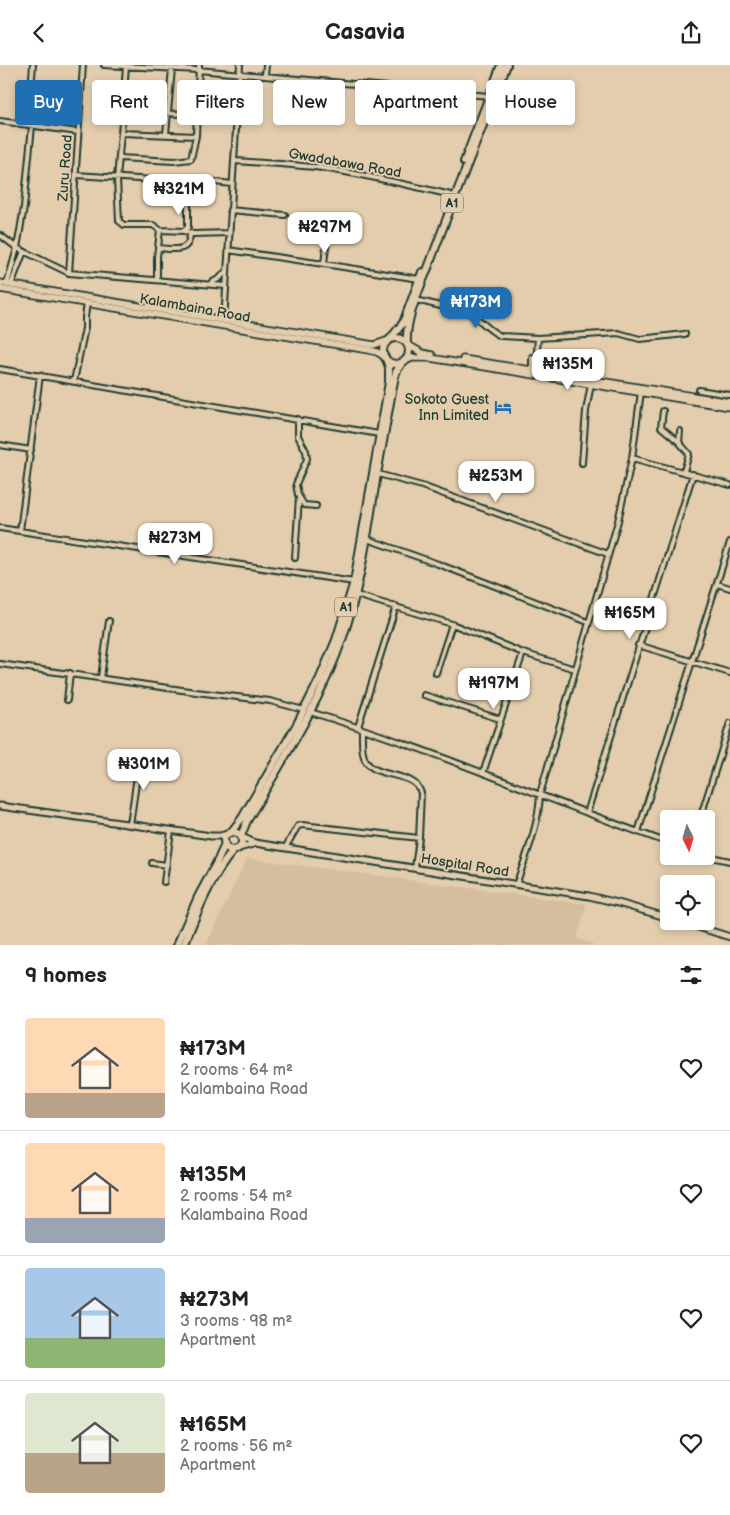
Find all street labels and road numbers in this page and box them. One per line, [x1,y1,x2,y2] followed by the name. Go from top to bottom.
[54,134,76,203] street label: Zuru Road
[287,145,403,181] street label: Gwadabawa Road
[441,193,463,213] road number: A1
[138,290,252,326] street label: Kalambaina Road
[335,597,357,617] road number: A1
[420,850,510,880] street label: Hospital Road

